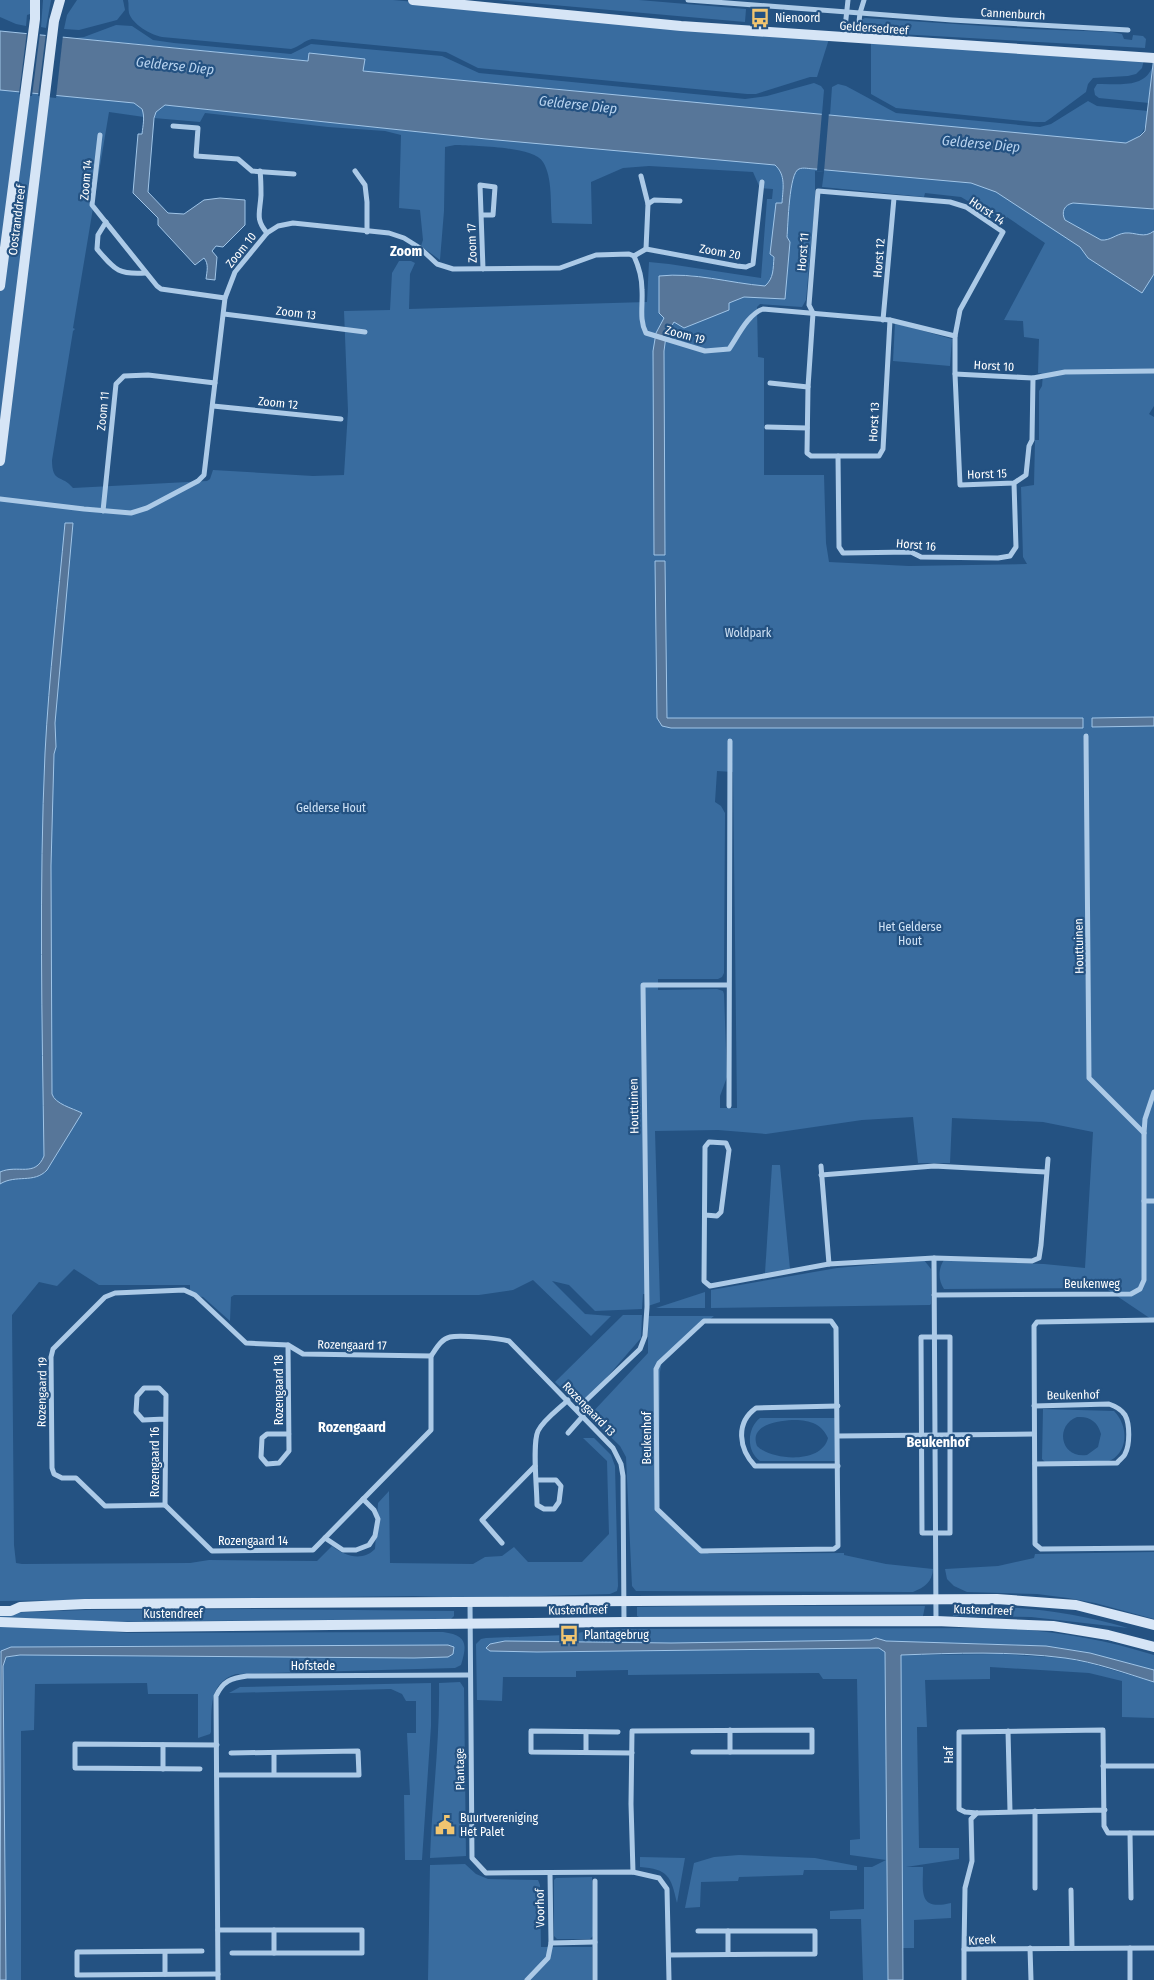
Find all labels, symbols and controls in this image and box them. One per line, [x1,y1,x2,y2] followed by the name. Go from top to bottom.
[980,5,1046,23] street label: Cannenburch
[749,7,771,29] bus stop icon: Nienoord
[775,11,820,25] place label: Nienoord
[839,19,910,37] street label: Geldersedreef
[135,53,215,79] water label: Gelderse Diep
[538,92,618,118] water label: Gelderse Diep
[941,132,1021,156] water label: Gelderse Diep
[77,159,95,201] street label: Zoom 14
[6,183,28,256] street label: Oostranddreef
[967,194,1008,228] street label: Horst 14
[464,223,480,263] street label: Zoom 17
[223,230,259,270] street label: Zoom 10
[794,232,812,272] street label: Horst 11
[870,238,888,278] street label: Horst 12
[698,241,742,263] street label: Zoom 20
[390,243,422,260] district label: Zoom
[275,304,317,322] street label: Zoom 13
[664,323,707,347] street label: Zoom 19
[973,358,1015,374] street label: Horst 10
[94,391,112,431] street label: Zoom 11
[257,394,299,412] street label: Zoom 12
[866,402,882,442] street label: Horst 13
[967,466,1008,482] street label: Horst 15
[895,536,937,554] street label: Horst 16
[725,626,772,640] park label: Woldpark
[296,801,366,815] park label: Gelderse Hout
[1072,918,1086,974] street label: Houttuinen
[878,920,942,948] park label: Het Gelderse Hout
[627,1078,641,1134] street label: Houttuinen
[1064,1277,1120,1291] street label: Beukenweg
[317,1337,387,1353] street label: Rozengaard 17
[272,1355,286,1425] street label: Rozengaard 18
[34,1357,50,1427] street label: Rozengaard 19
[560,1379,618,1439] street label: Rozengaard 13
[1046,1388,1101,1402] street label: Beukenhof
[640,1410,654,1464] street label: Beukenhof
[318,1419,386,1436] district label: Rozengaard
[148,1427,162,1497] street label: Rozengaard 16
[907,1434,971,1451] district label: Beukenhof
[218,1534,288,1548] street label: Rozengaard 14
[548,1602,609,1618] street label: Kustendreef
[953,1602,1014,1618] street label: Kustendreef
[143,1607,204,1621] street label: Kustendreef
[558,1624,580,1646] bus stop icon: Plantagebrug
[584,1628,649,1642] place label: Plantagebrug
[291,1659,335,1673] street label: Hofstede
[942,1745,956,1763] street label: Haf
[453,1748,467,1790] street label: Plantage
[460,1811,539,1839] place label: Buurtvereniging Het Palet
[434,1814,456,1836] public building icon: Buurtvereniging Het Palet
[533,1887,547,1928] street label: Voorhof
[968,1932,997,1948] street label: Kreek

